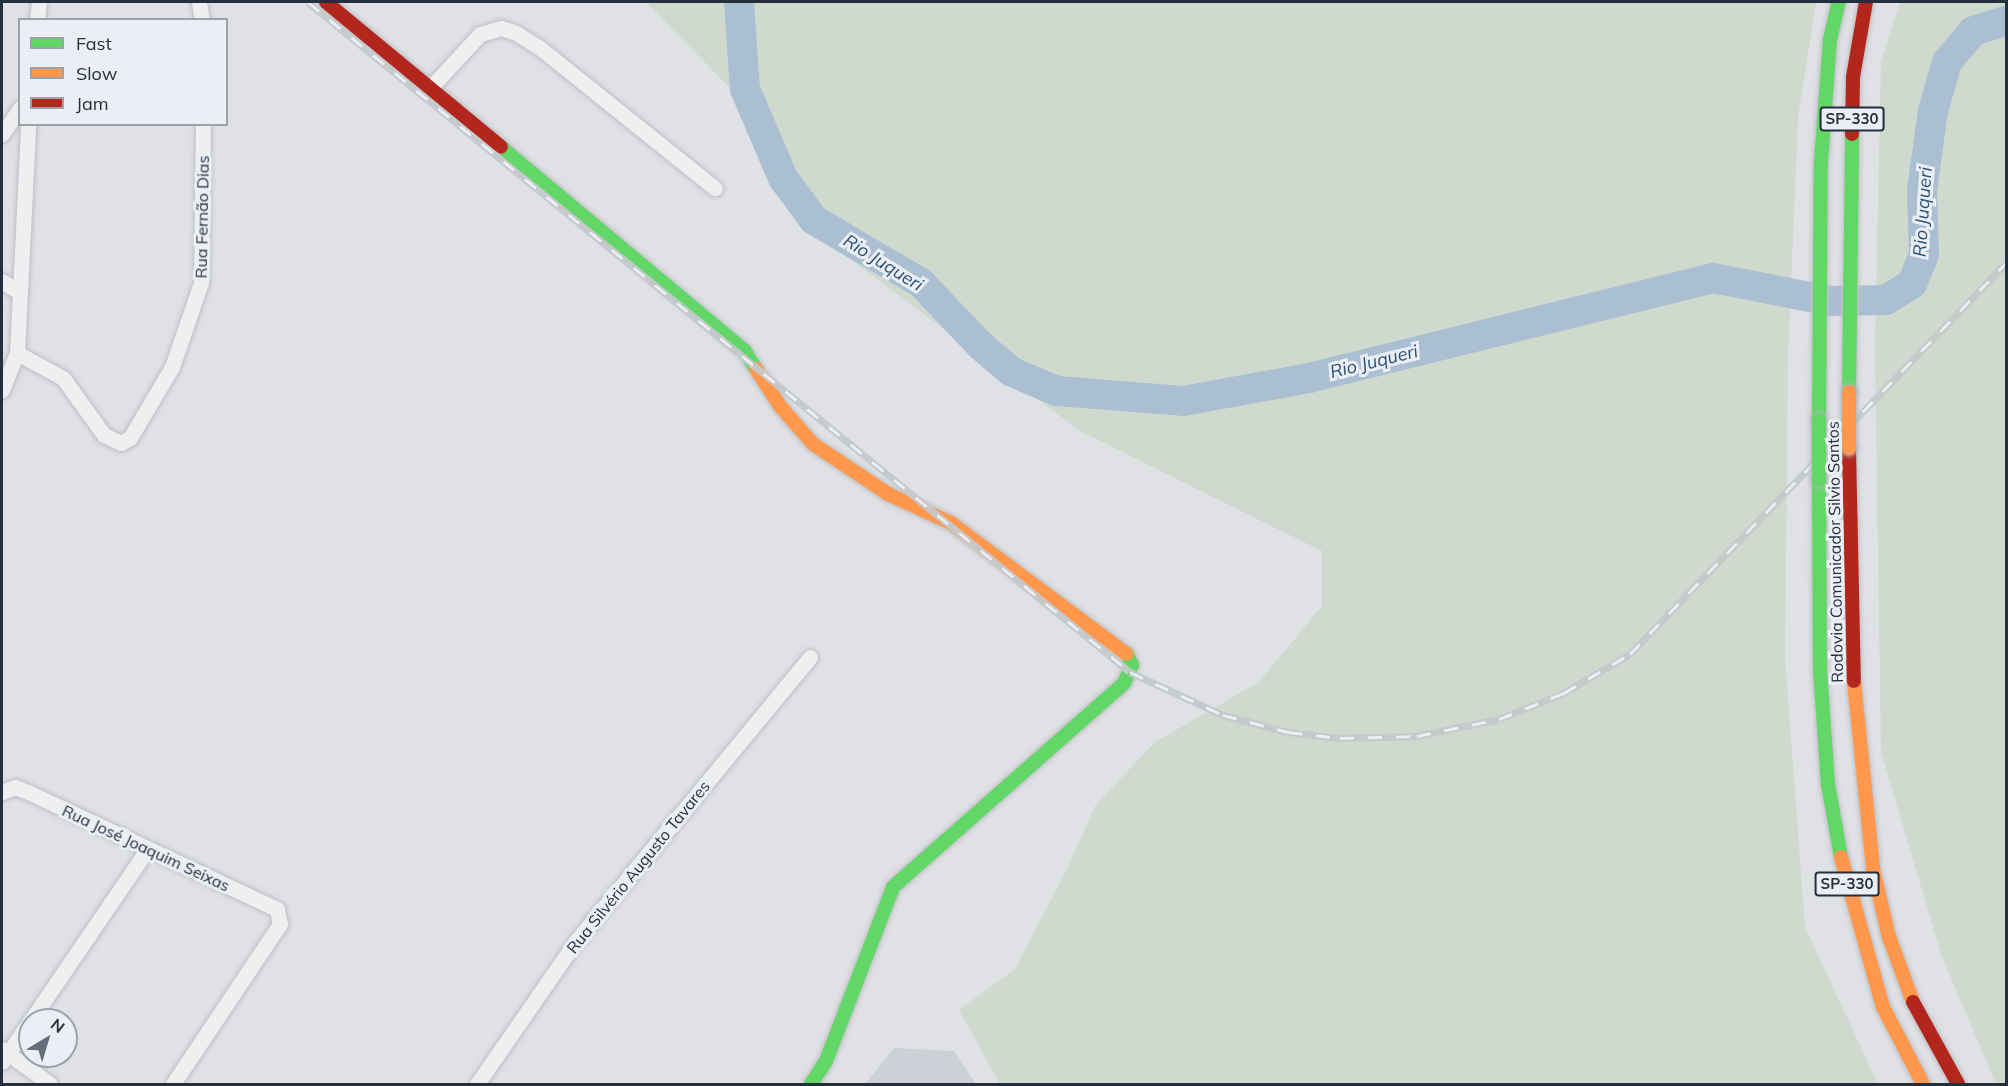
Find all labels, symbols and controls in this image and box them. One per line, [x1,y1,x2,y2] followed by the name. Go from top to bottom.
[18,18,228,126] legend
[76,32,112,55] text: Fast
[76,62,117,85] text: Slow
[76,92,109,115] text: Jam
[1819,107,1885,131] road number: SP-330
[191,155,213,279] street label: Rua Fernão Dias
[1909,166,1937,258] water label: Rio Juqueri
[839,230,927,296] water label: Rio Juqueri
[1328,341,1420,383] water label: Rio Juqueri
[1823,421,1847,683] street label: Rodovia Comunicador Silvio Santos
[562,777,714,957] street label: Rua Silvério Augusto Tavares
[59,801,233,895] street label: Rua José Joaquim Seixas
[1814,872,1880,896] road number: SP-330
[18,1008,78,1068] north arrow
[47,1014,69,1037] text: N

